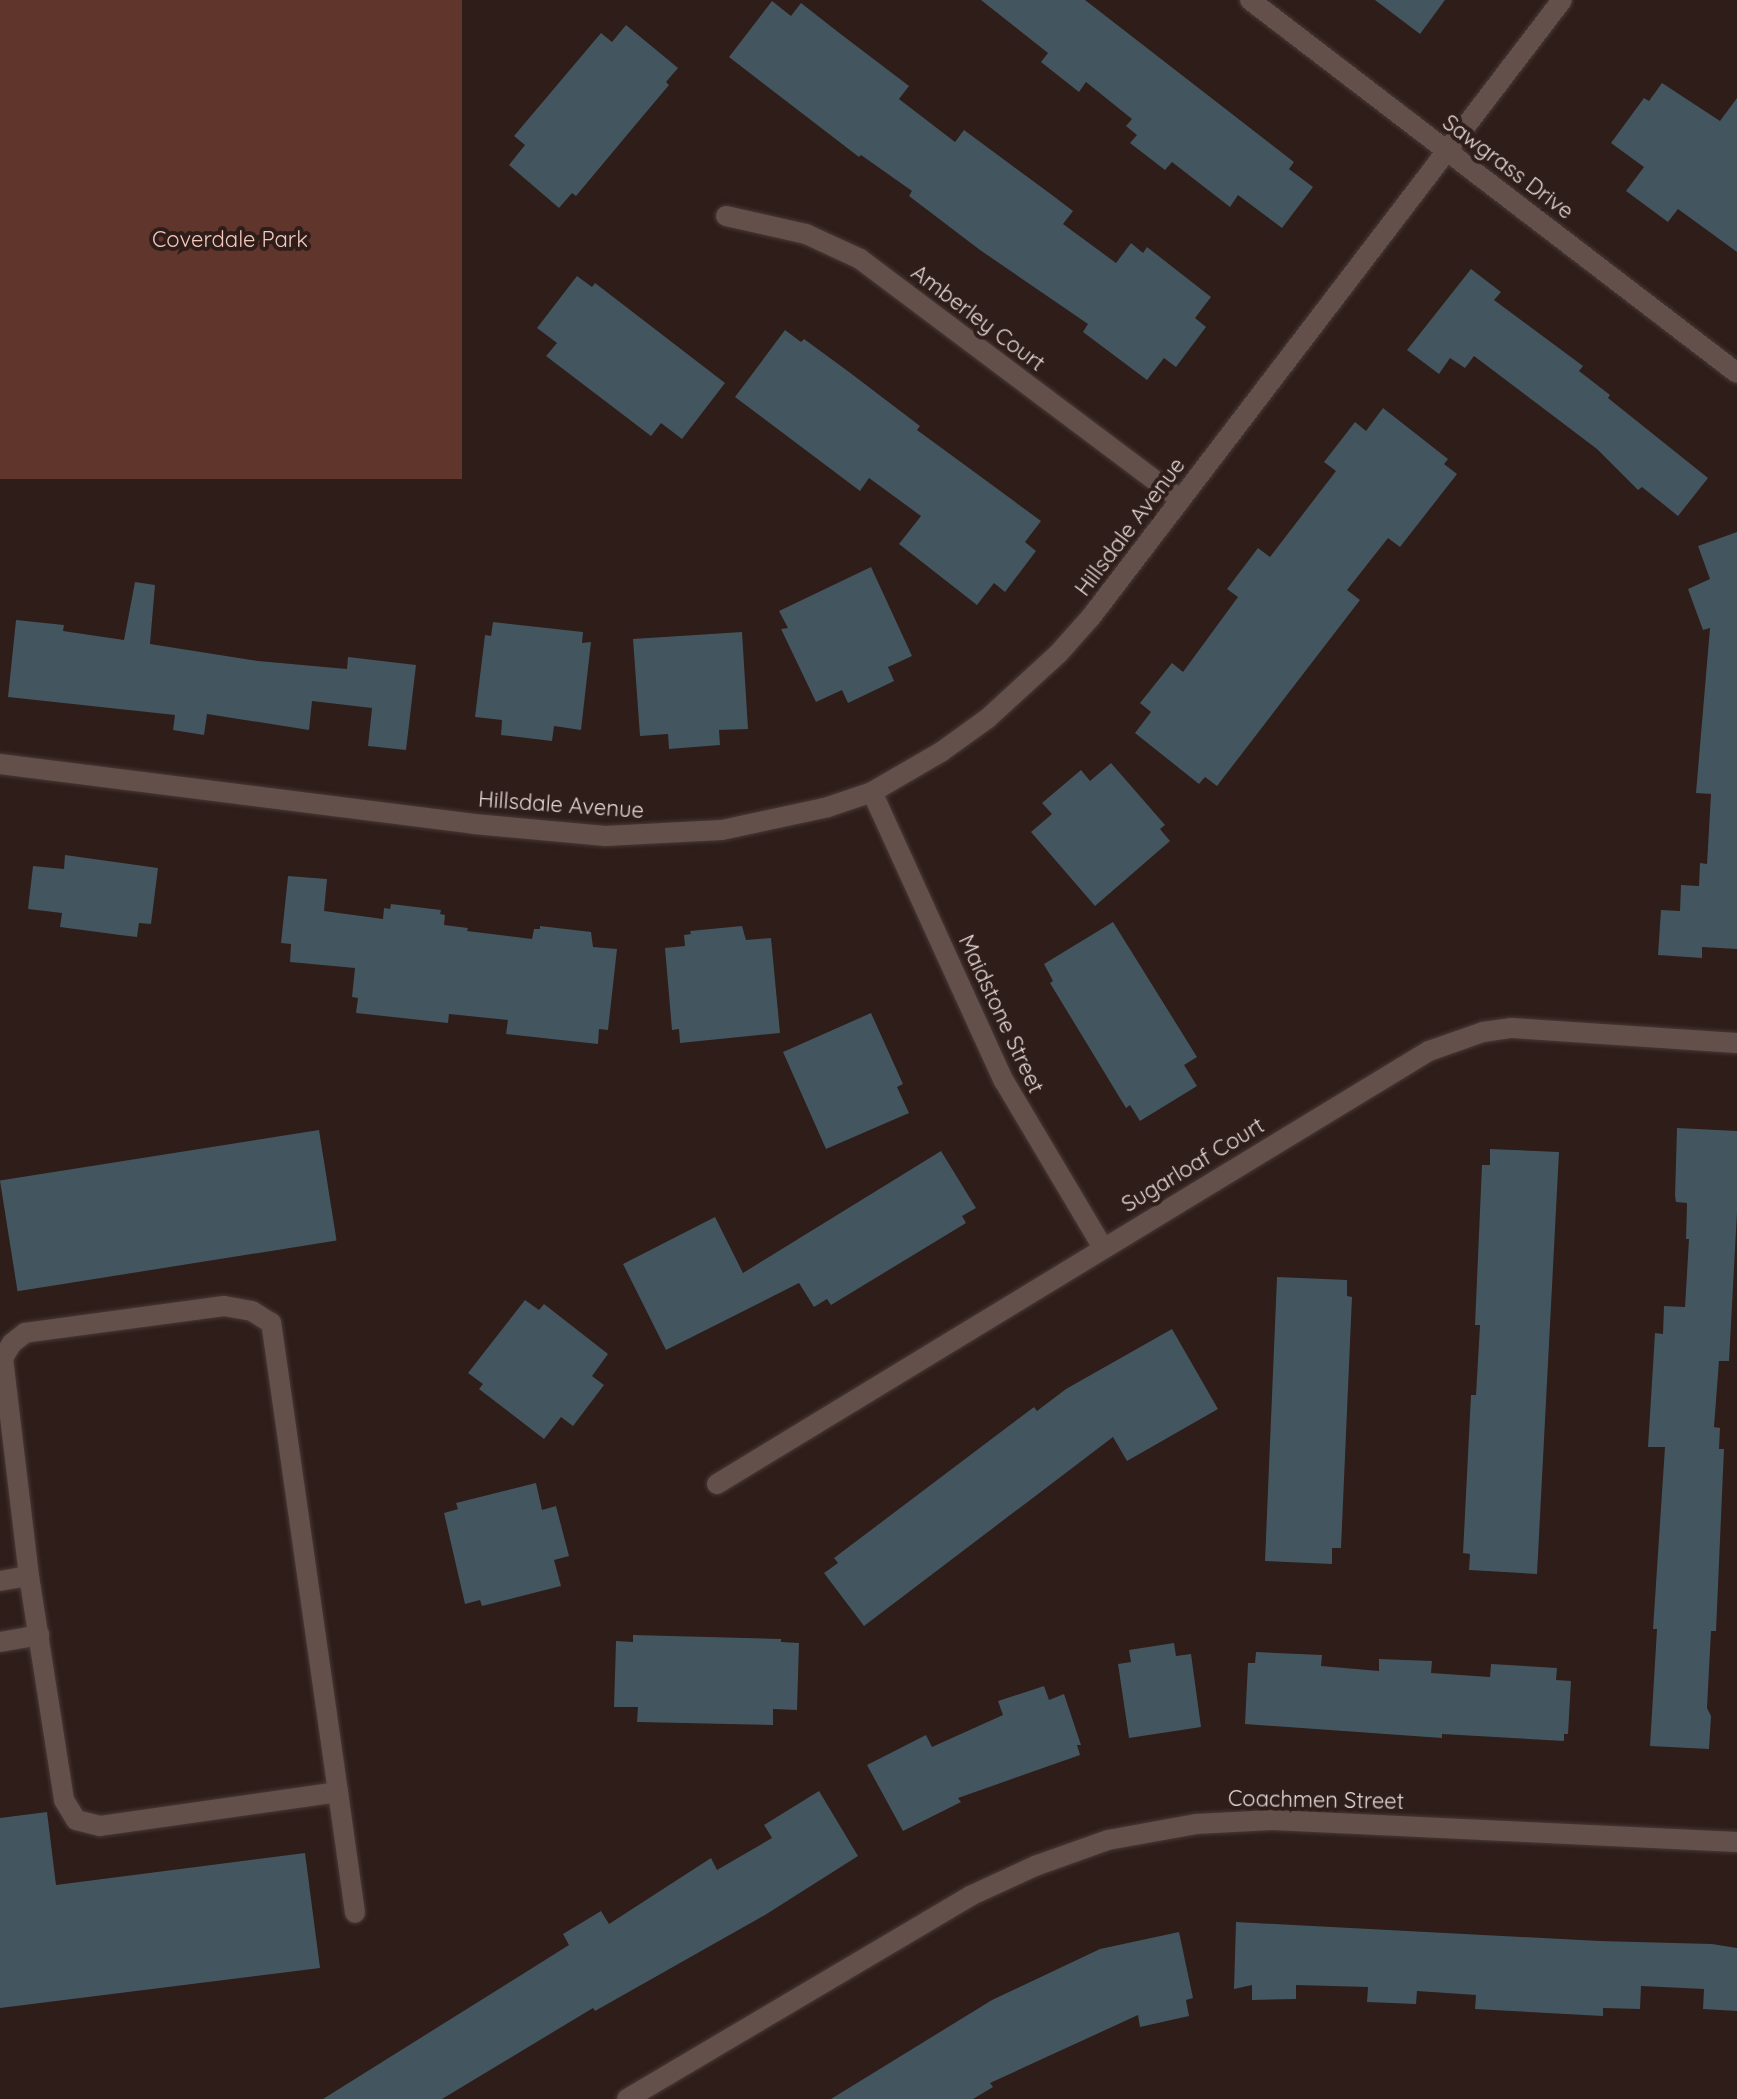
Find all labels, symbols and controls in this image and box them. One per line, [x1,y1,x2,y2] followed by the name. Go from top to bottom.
[1437,109,1579,225] street label: Sawgrass Drive
[152,227,308,253] park label: Coverdale Park
[906,259,1050,377] street label: Amberley Court
[1069,453,1191,601] street label: Hillsdale Avenue
[477,786,645,824] street label: Hillsdale Avenue
[953,931,1049,1097] street label: Maidstone Street
[1117,1112,1269,1218] street label: Sugarloaf Court
[1228,1785,1404,1815] street label: Coachmen Street

